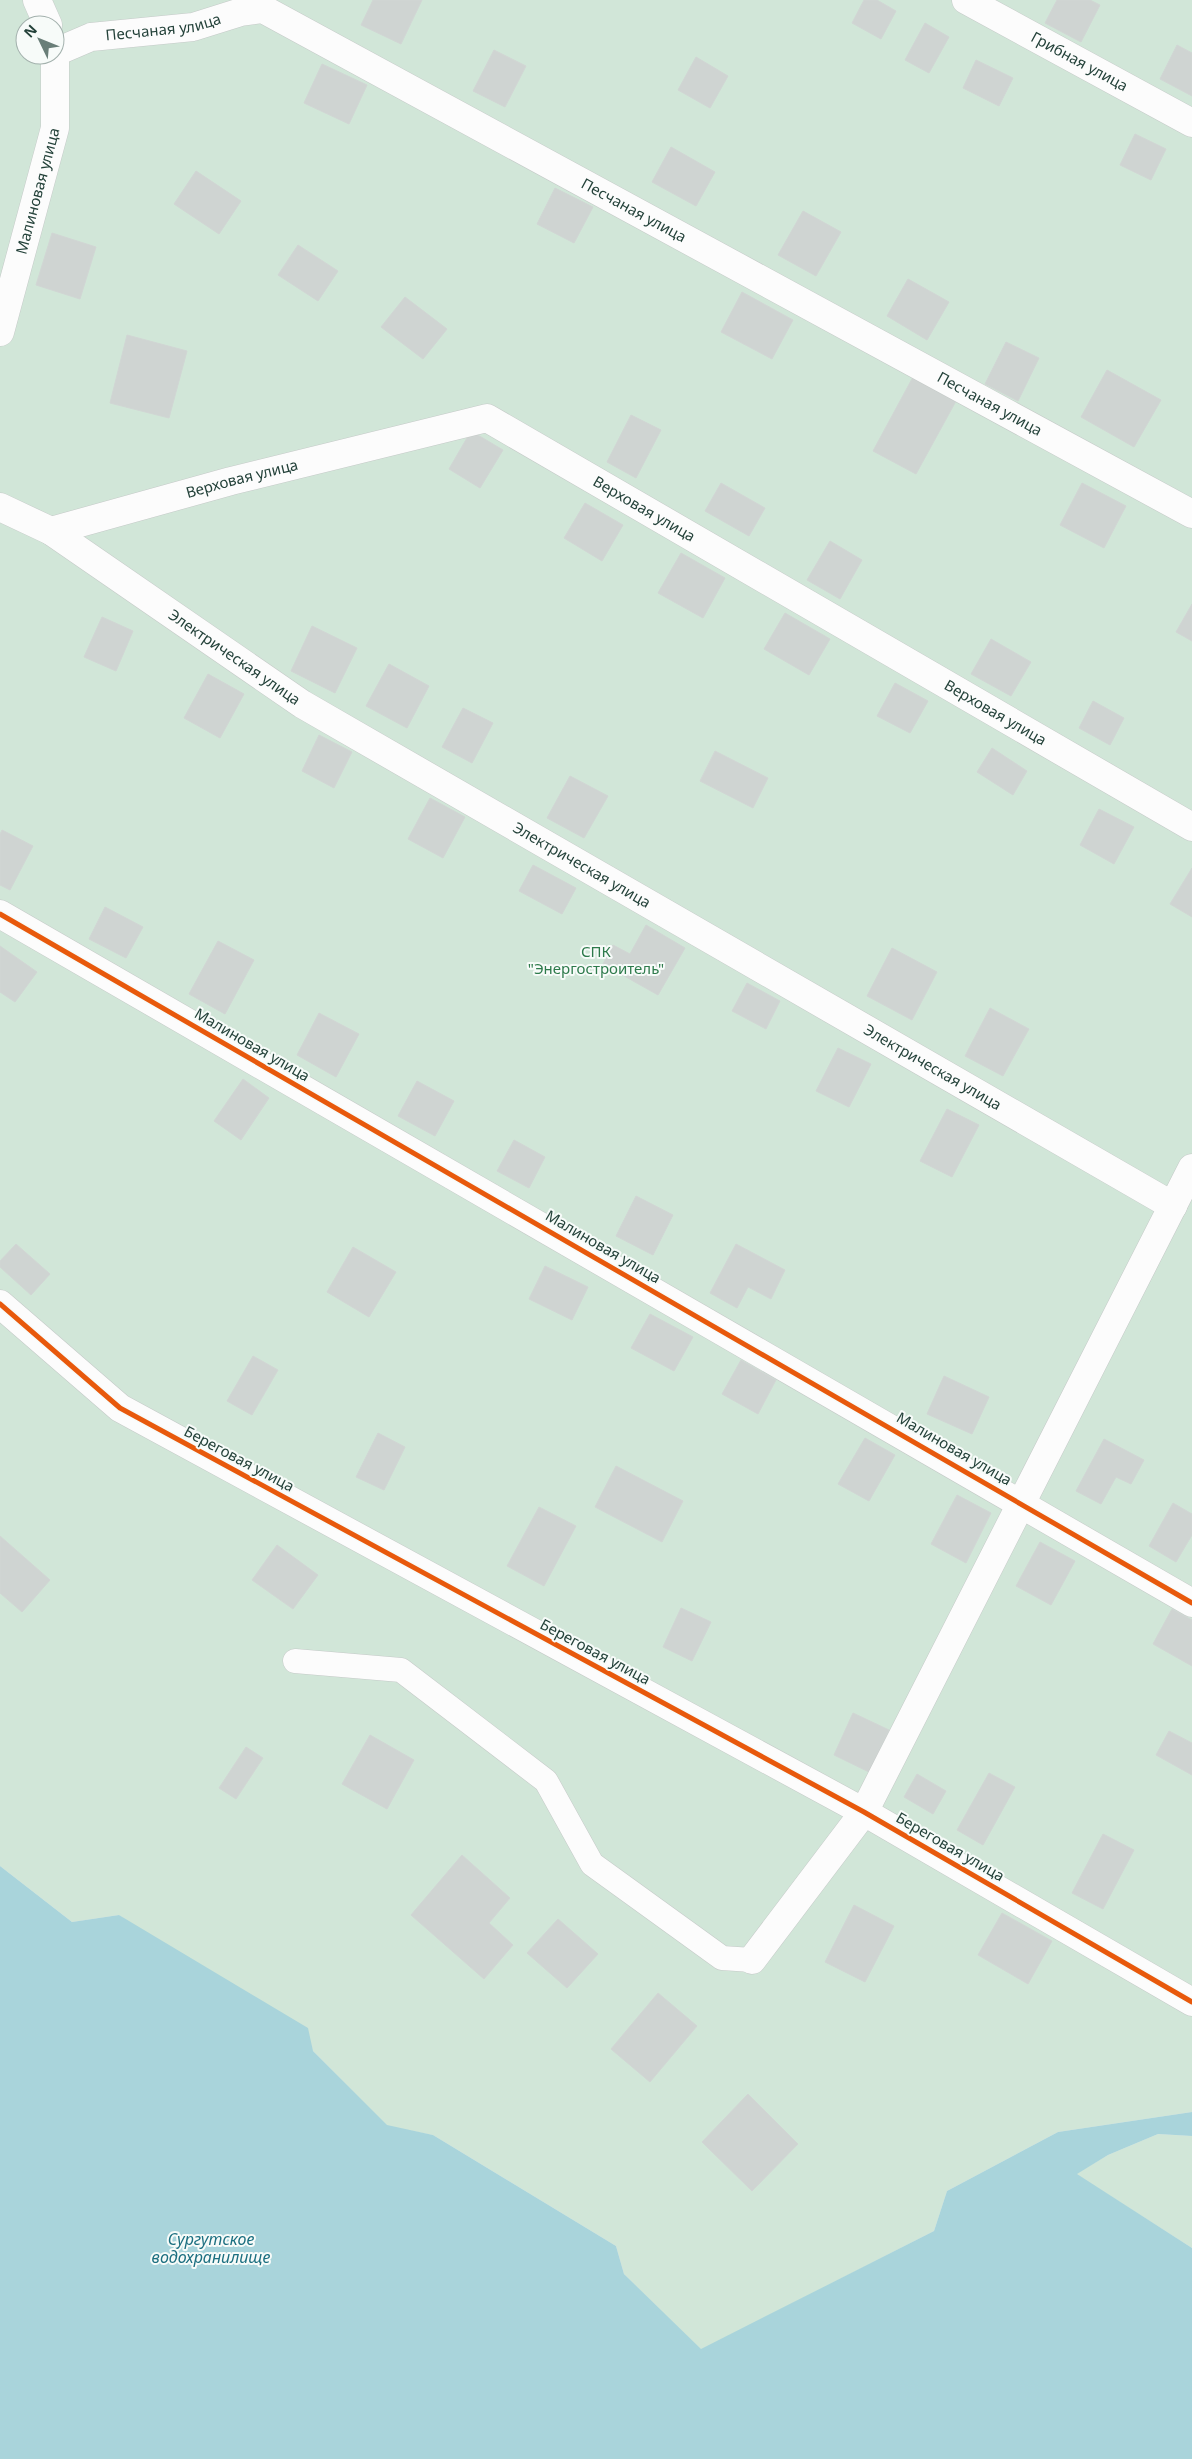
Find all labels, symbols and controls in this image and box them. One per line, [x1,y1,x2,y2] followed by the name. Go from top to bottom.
[105,8,223,45] street label: Песчаная улица
[15,15,65,65] north arrow
[19,20,41,41] text: N
[1028,26,1132,95] street label: Грибная улица
[10,125,64,256] street label: Малиновая улица
[578,173,690,246] street label: Песчаная улица
[934,366,1046,440] street label: Песчаная улица
[183,454,300,502] street label: Верховая улица
[590,471,699,546] street label: Верховая улица
[165,604,305,709] street label: Электрическая улица
[941,674,1051,749] street label: Верховая улица
[510,817,655,912] street label: Электрическая улица
[528,941,664,978] park label: СПК "Энергостроитель"
[191,1003,314,1085] street label: Малиновая улица
[861,1019,1006,1114] street label: Электрическая улица
[542,1205,665,1287] street label: Малиновая улица
[893,1407,1016,1489] street label: Малиновая улица
[181,1421,298,1496] street label: Береговая улица
[537,1614,654,1689] street label: Береговая улица
[893,1807,1008,1885] street label: Береговая улица
[152,2228,271,2268] water label: Сургутское водохранилище

